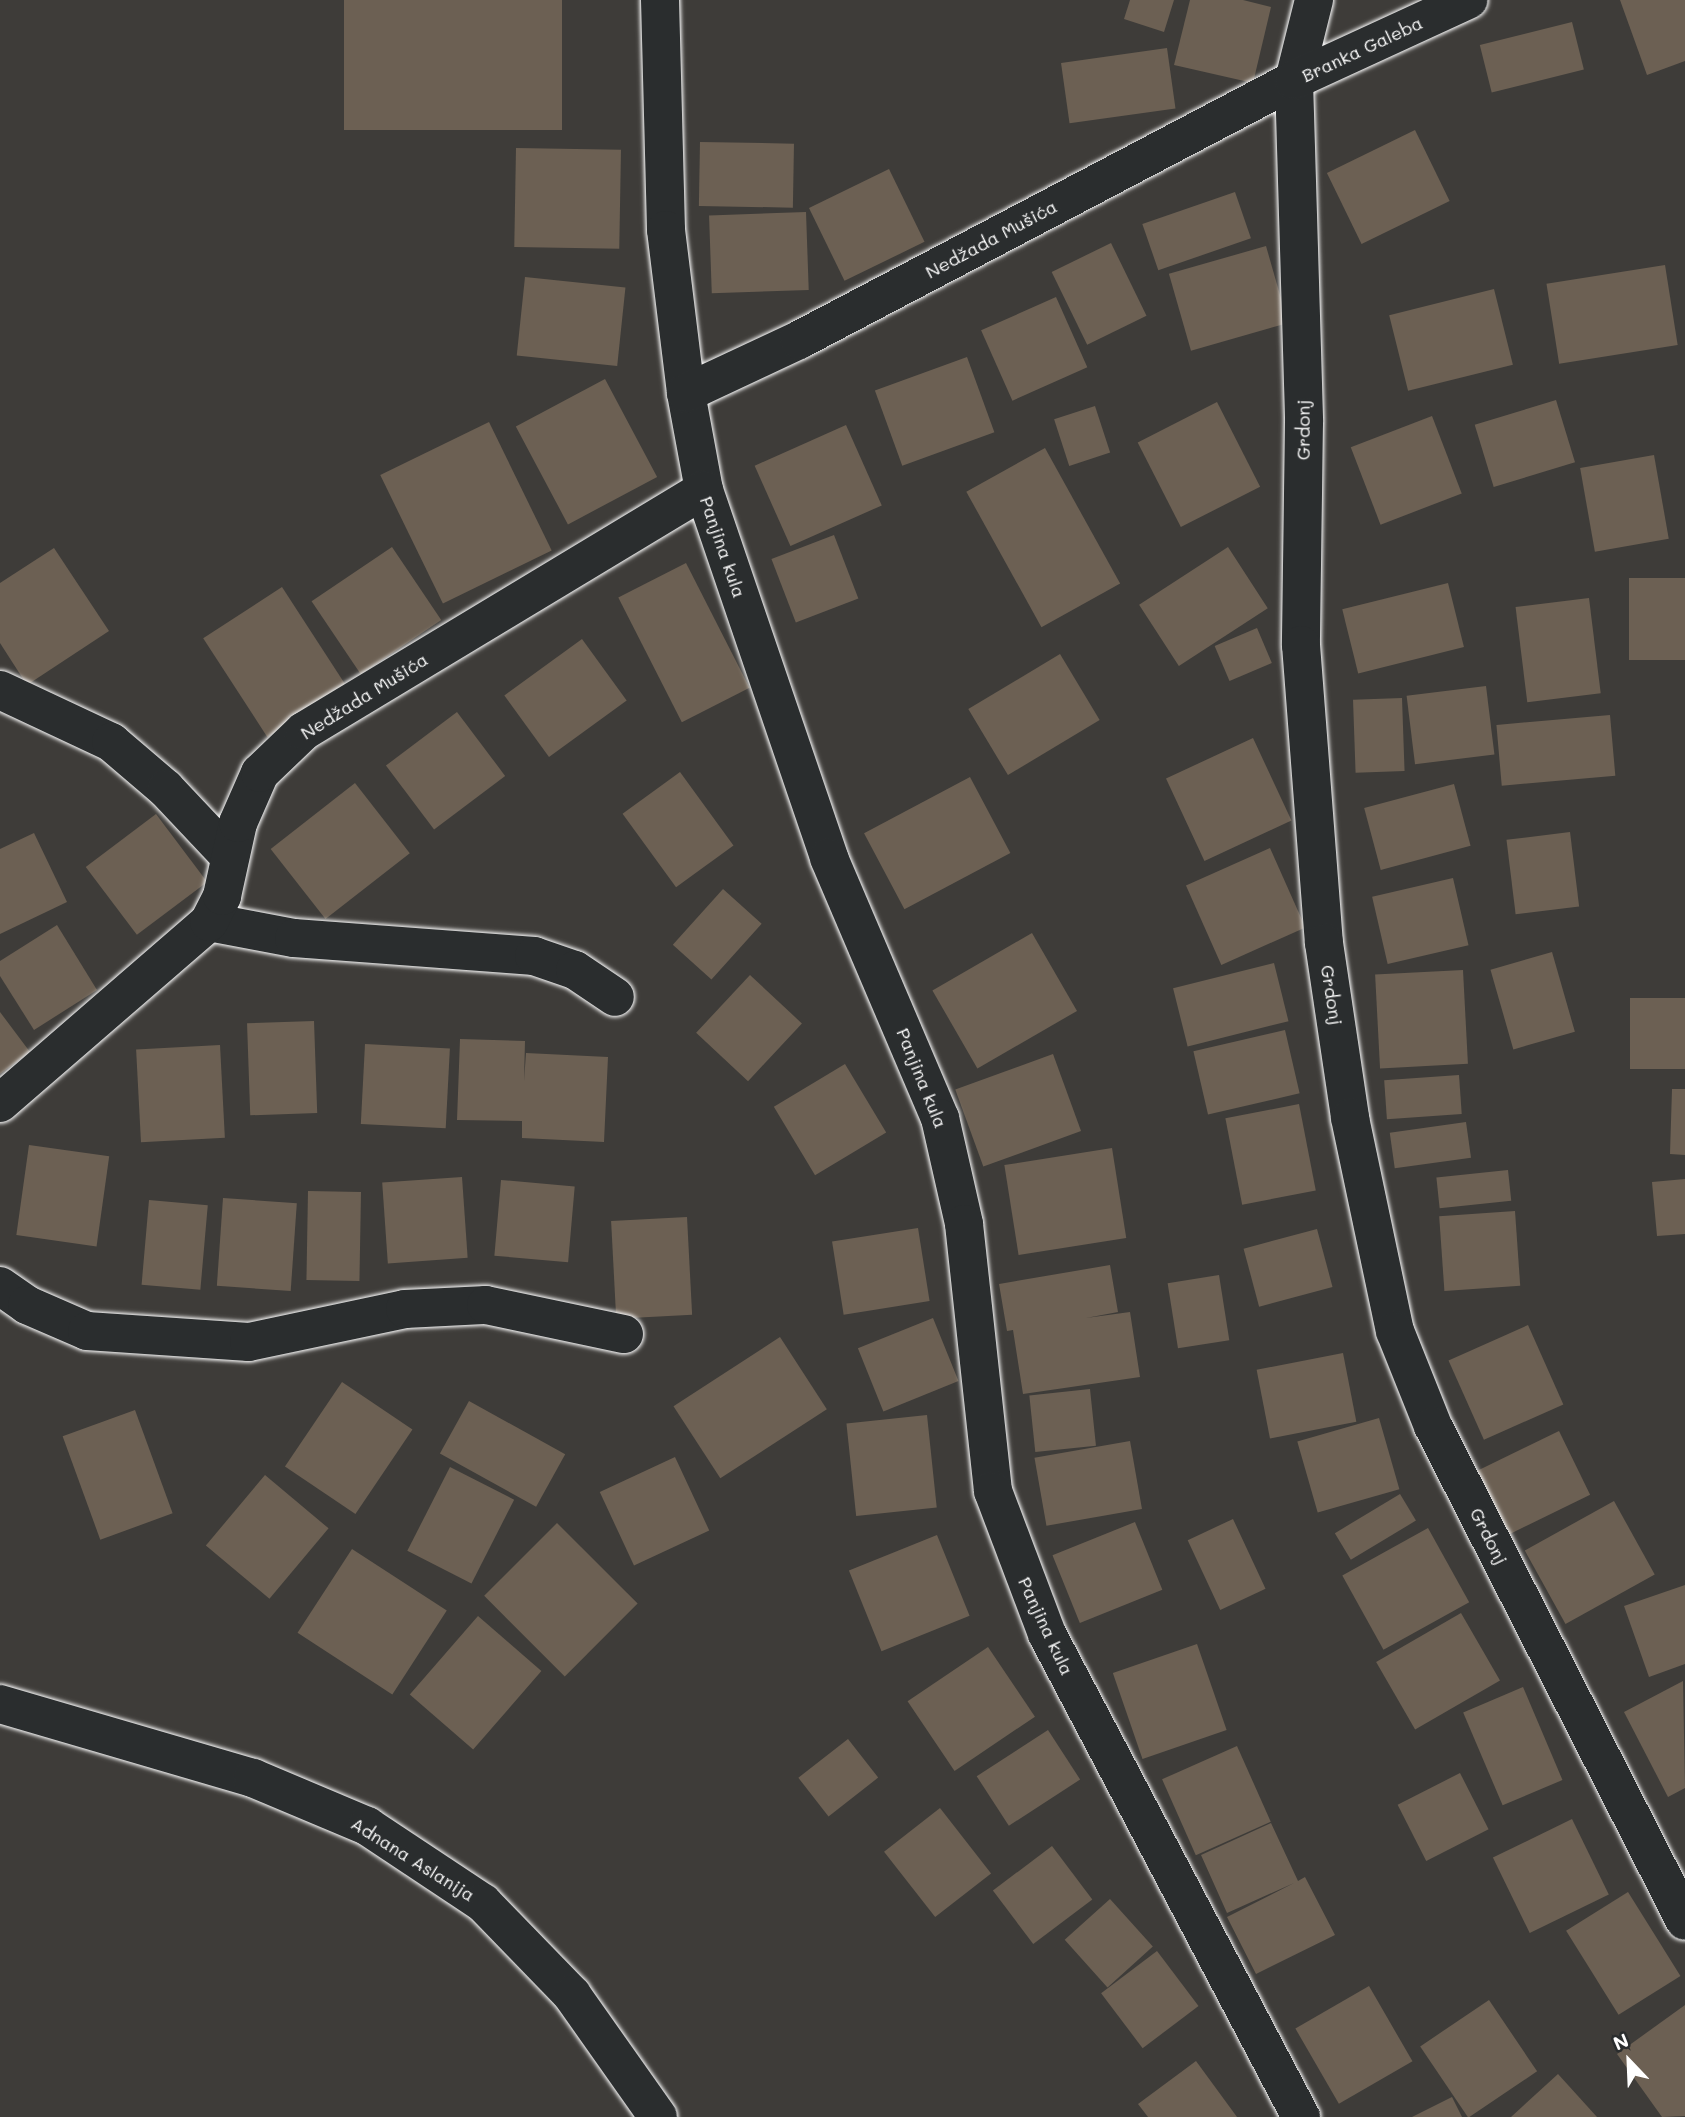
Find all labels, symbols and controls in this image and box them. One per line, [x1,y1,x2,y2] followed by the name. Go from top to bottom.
[1298,12,1426,86] street label: Branka Galeba
[922,195,1060,283] street label: Nedžada Mušića
[1292,400,1314,460] street label: Grdonj
[696,493,750,601] street label: Panjina kula
[297,648,431,744] street label: Nedžada Mušića
[1317,963,1347,1027] street label: Grdonj
[892,1025,952,1131] street label: Panjina kula
[1466,1504,1512,1568] street label: Grdonj
[1014,1573,1078,1679] street label: Panjina kula
[347,1812,479,1906] street label: Adnana Aslanija
[1594,2026,1664,2096] north arrow
[1609,2027,1632,2056] text: N

